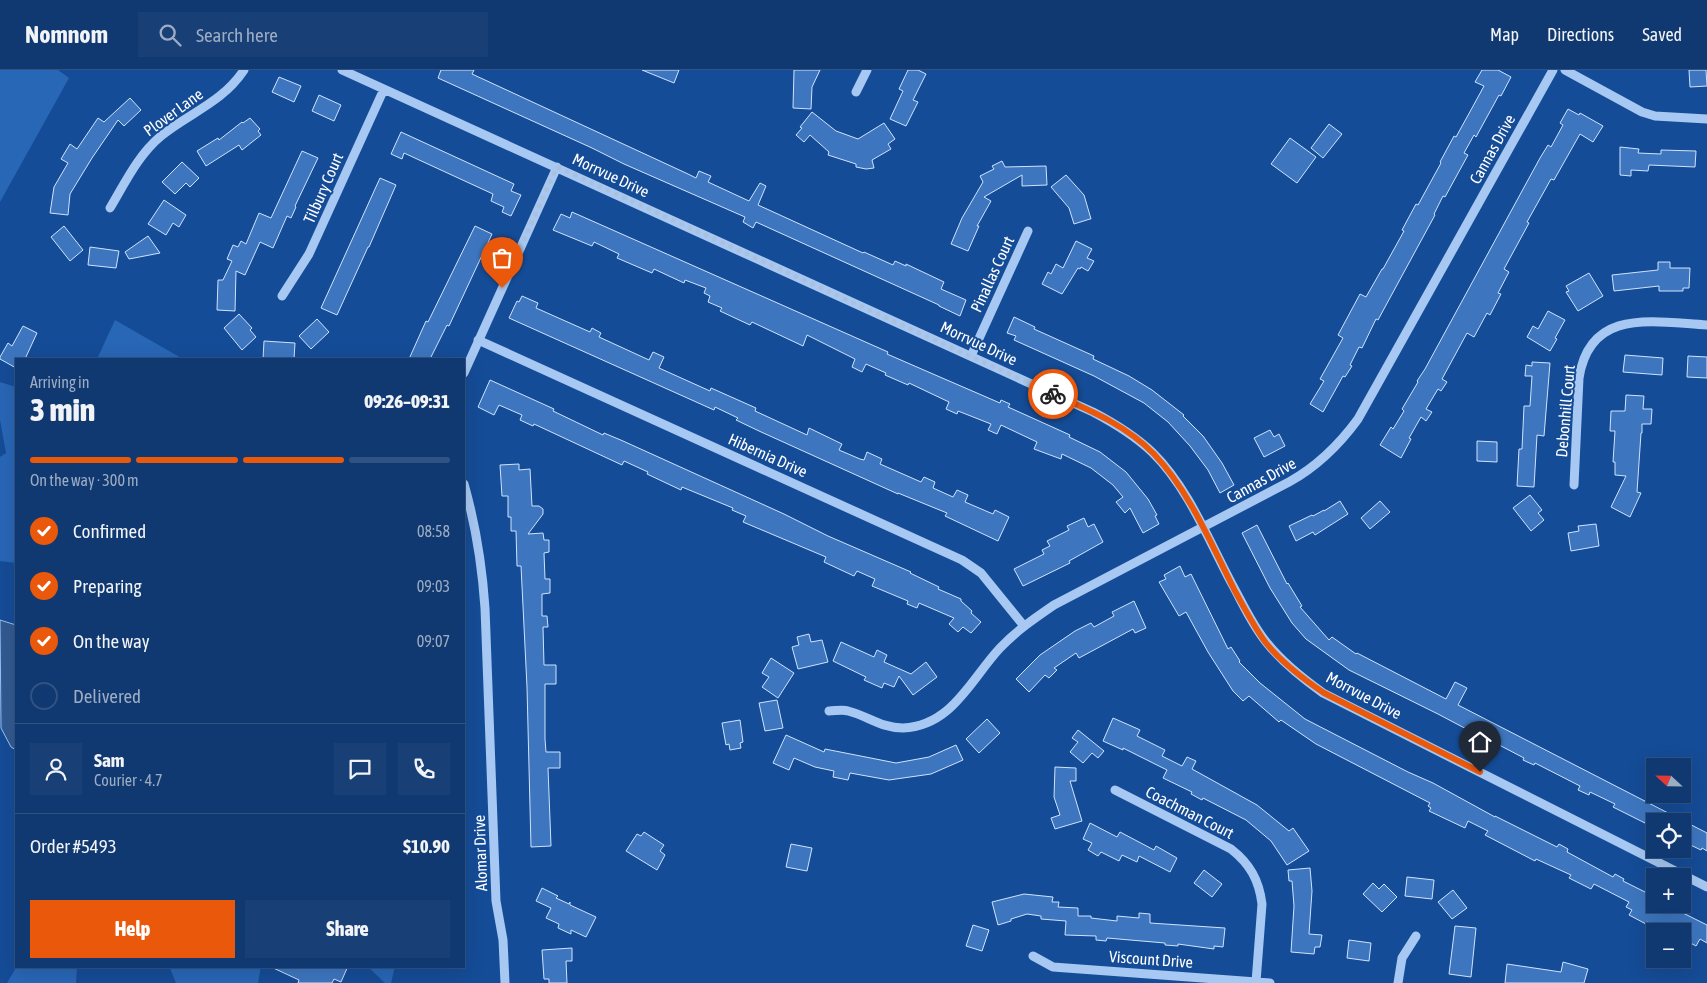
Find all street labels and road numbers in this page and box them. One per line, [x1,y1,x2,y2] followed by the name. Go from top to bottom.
[140,85,206,139] street label: Plover Lane
[1466,111,1518,187] street label: Cannas Drive
[570,149,652,201] street label: Morrvue Drive
[300,150,348,226] street label: Tilbury Court
[967,233,1018,315] street label: Pinallas Court
[938,317,1020,369] street label: Morrvue Drive
[1552,364,1578,458] street label: Debonhill Court
[726,430,810,480] street label: Hibernia Drive
[1223,454,1299,506] street label: Cannas Drive
[1323,668,1405,722] street label: Morrvue Drive
[1143,782,1237,842] street label: Coachman Court
[470,815,490,891] street label: Alomar Drive
[1108,947,1194,971] street label: Viscount Drive

